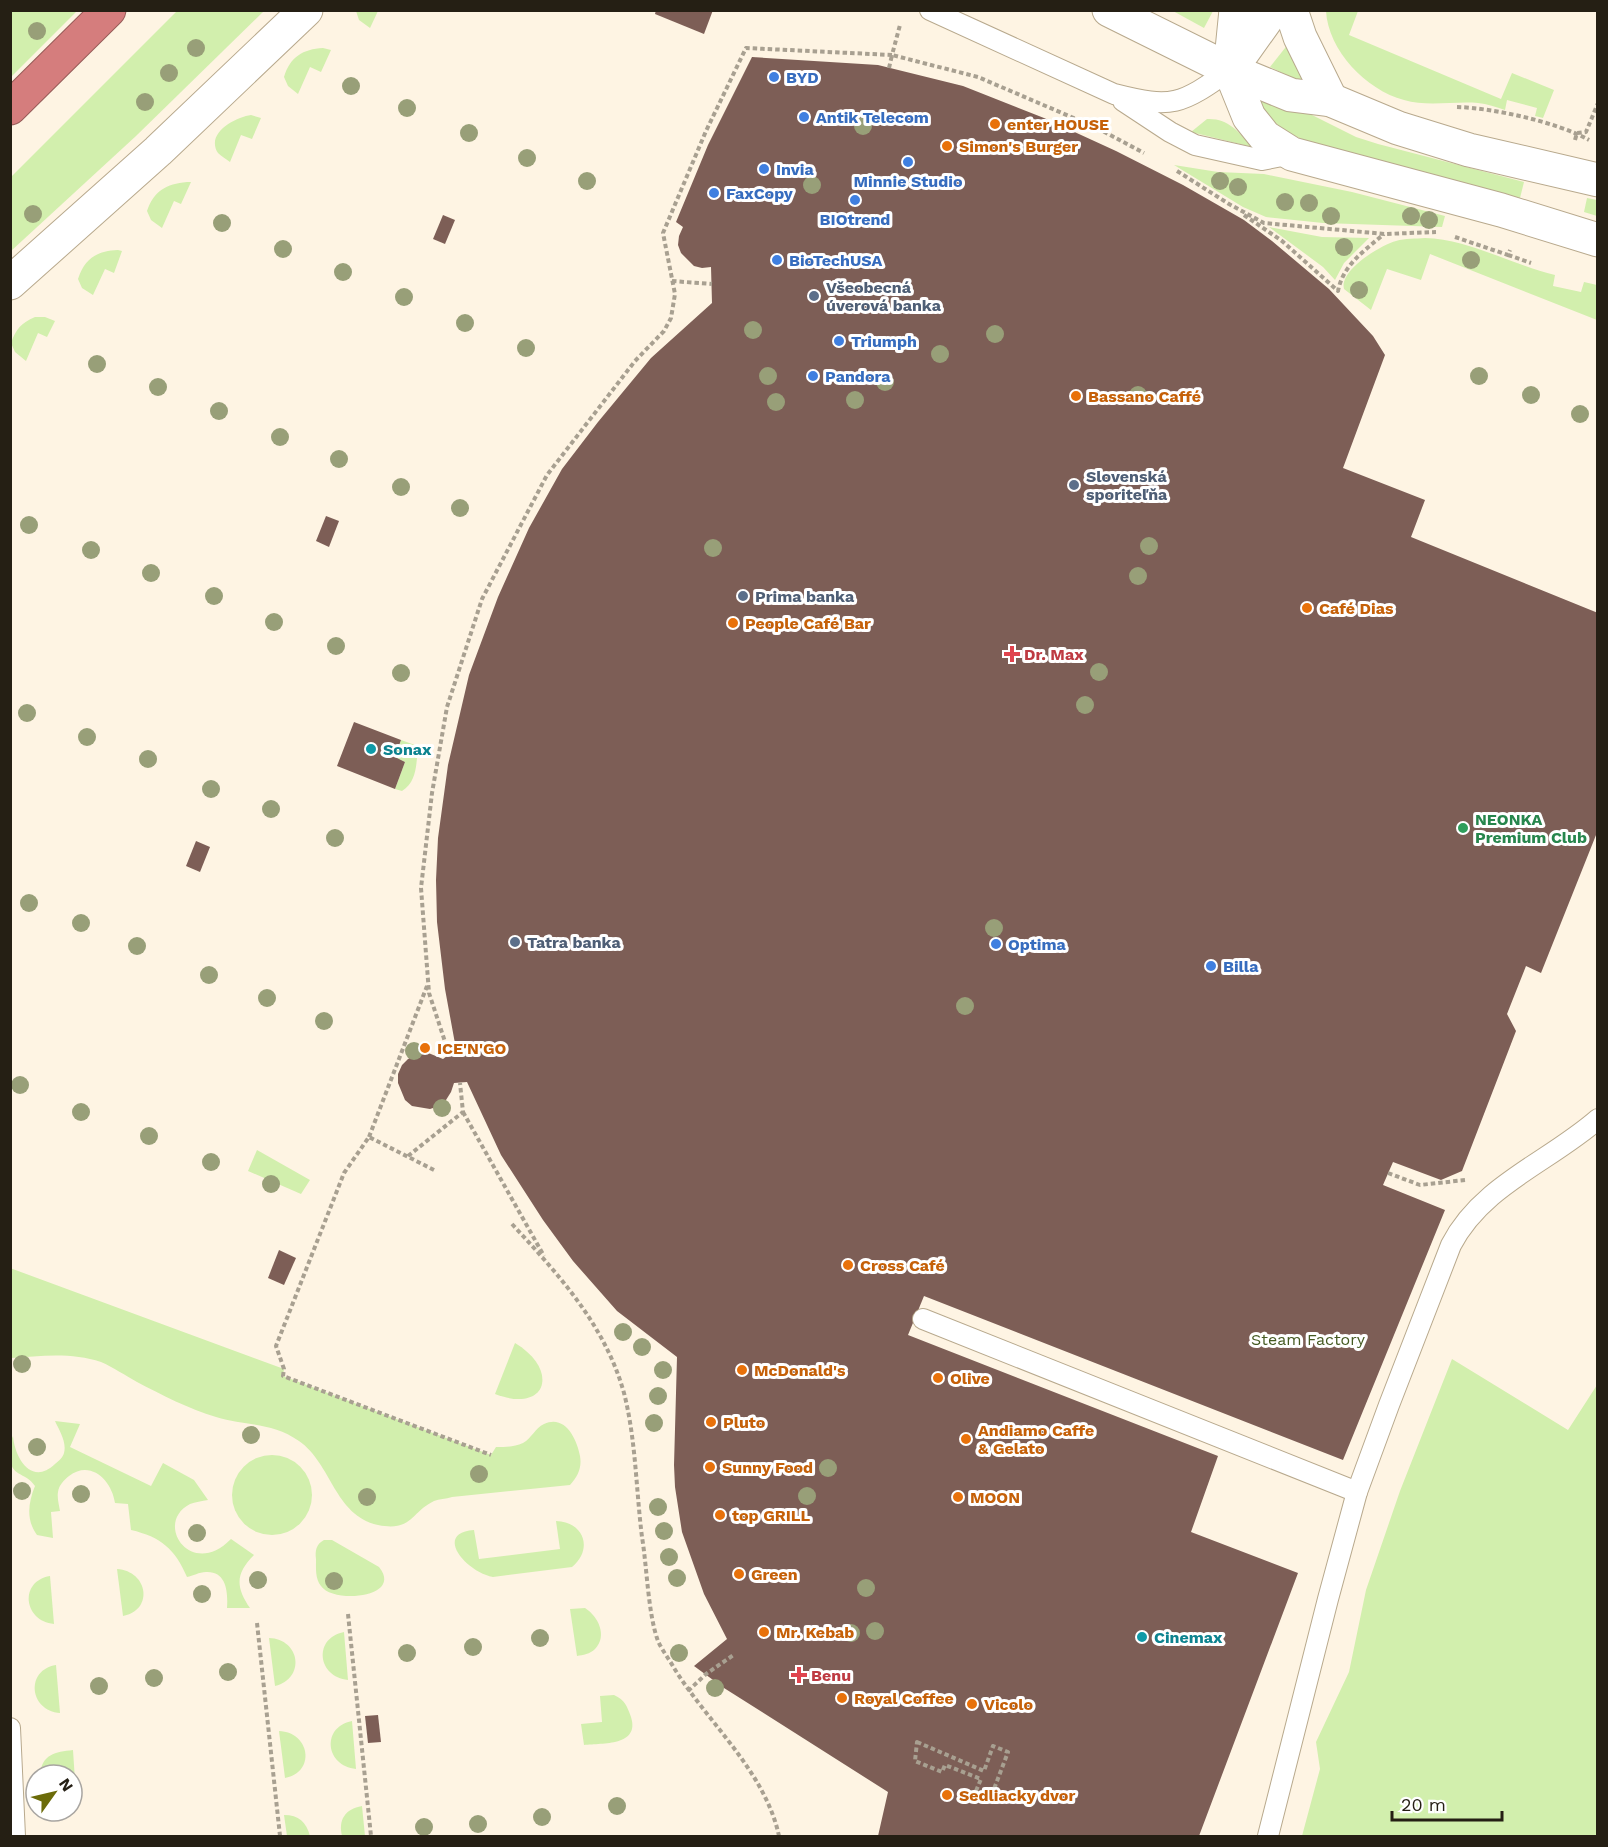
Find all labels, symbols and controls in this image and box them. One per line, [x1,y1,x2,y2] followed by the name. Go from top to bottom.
[786,68,819,87] place label: BYD
[767,70,781,84] marker: BYD
[816,108,929,127] place label: Antik Telecom
[797,110,811,124] marker: Antik Telecom
[1007,115,1109,134] place label: enter HOUSE
[988,117,1002,131] marker: enter HOUSE
[959,137,1078,156] place label: Simon's Burger
[940,139,954,153] marker: Simon's Burger
[901,155,915,169] marker: Minnie Studio
[776,160,814,179] place label: Invia
[757,162,771,176] marker: Invia
[853,172,963,191] place label: Minnie Studio
[726,184,794,203] place label: FaxCopy
[707,186,721,200] marker: FaxCopy
[848,193,862,207] marker: BIOtrend
[820,210,890,229] place label: BIOtrend
[789,251,883,270] place label: BioTechUSA
[770,253,784,267] marker: BioTechUSA
[826,278,942,315] place label: Všeobecná úverová banka
[807,289,821,303] marker: Všeobecná úverová banka
[851,332,917,351] place label: Triumph
[832,334,846,348] marker: Triumph
[825,367,891,386] place label: Pandora
[806,369,820,383] marker: Pandora
[1088,387,1201,406] place label: Bassano Caffé
[1069,389,1083,403] marker: Bassano Caffé
[1086,467,1168,504] place label: Slovenská sporiteľňa
[1067,478,1081,492] marker: Slovenská sporiteľňa
[755,587,855,606] place label: Prima banka
[736,589,750,603] marker: Prima banka
[1319,599,1394,618] place label: Café Dias
[1300,601,1314,615] marker: Café Dias
[745,614,871,633] place label: People Café Bar
[726,616,740,630] marker: People Café Bar
[1024,645,1084,664] place label: Dr. Max
[1005,647,1019,661] marker: Dr. Max
[383,740,432,759] place label: Sonax
[364,742,378,756] marker: Sonax
[1475,810,1587,847] place label: NEONKA Premium Club
[1456,821,1470,835] marker: NEONKA Premium Club
[527,933,621,952] place label: Tatra banka
[508,935,522,949] marker: Tatra banka
[1008,935,1066,954] place label: Optima
[989,937,1003,951] marker: Optima
[1223,957,1259,976] place label: Billa
[1204,959,1218,973] marker: Billa
[437,1039,507,1058] place label: ICE'N'GO
[418,1041,432,1055] marker: ICE'N'GO
[860,1256,945,1275] place label: Cross Café
[841,1258,855,1272] marker: Cross Café
[1251,1330,1366,1349] park label: Steam Factory
[754,1361,846,1380] place label: McDonald's
[735,1363,749,1377] marker: McDonald's
[950,1369,990,1388] place label: Olive
[931,1371,945,1385] marker: Olive
[723,1413,766,1432] place label: Pluto
[704,1415,718,1429] marker: Pluto
[978,1421,1094,1458] place label: Andiamo Caffe & Gelato
[959,1432,973,1446] marker: Andiamo Caffe & Gelato
[722,1458,813,1477] place label: Sunny Food
[703,1460,717,1474] marker: Sunny Food
[970,1488,1020,1507] place label: MOON
[951,1490,965,1504] marker: MOON
[732,1506,810,1525] place label: top GRILL
[713,1508,727,1522] marker: top GRILL
[751,1565,798,1584] place label: Green
[732,1567,746,1581] marker: Green
[776,1623,854,1642] place label: Mr. Kebab
[757,1625,771,1639] marker: Mr. Kebab
[1154,1628,1223,1647] place label: Cinemax
[1135,1630,1149,1644] marker: Cinemax
[811,1666,851,1685] place label: Benu
[792,1668,806,1682] marker: Benu
[854,1689,954,1708] place label: Royal Coffee
[835,1691,849,1705] marker: Royal Coffee
[984,1695,1033,1714] place label: Vicolo
[965,1697,979,1711] marker: Vicolo
[24,1763,84,1823] north arrow
[55,1775,77,1795] text: N
[1392,1784,1502,1822] scale bar
[959,1786,1075,1805] place label: Sedliacky dvor
[940,1788,954,1802] marker: Sedliacky dvor
[1401,1794,1446,1815] text: 20 m

